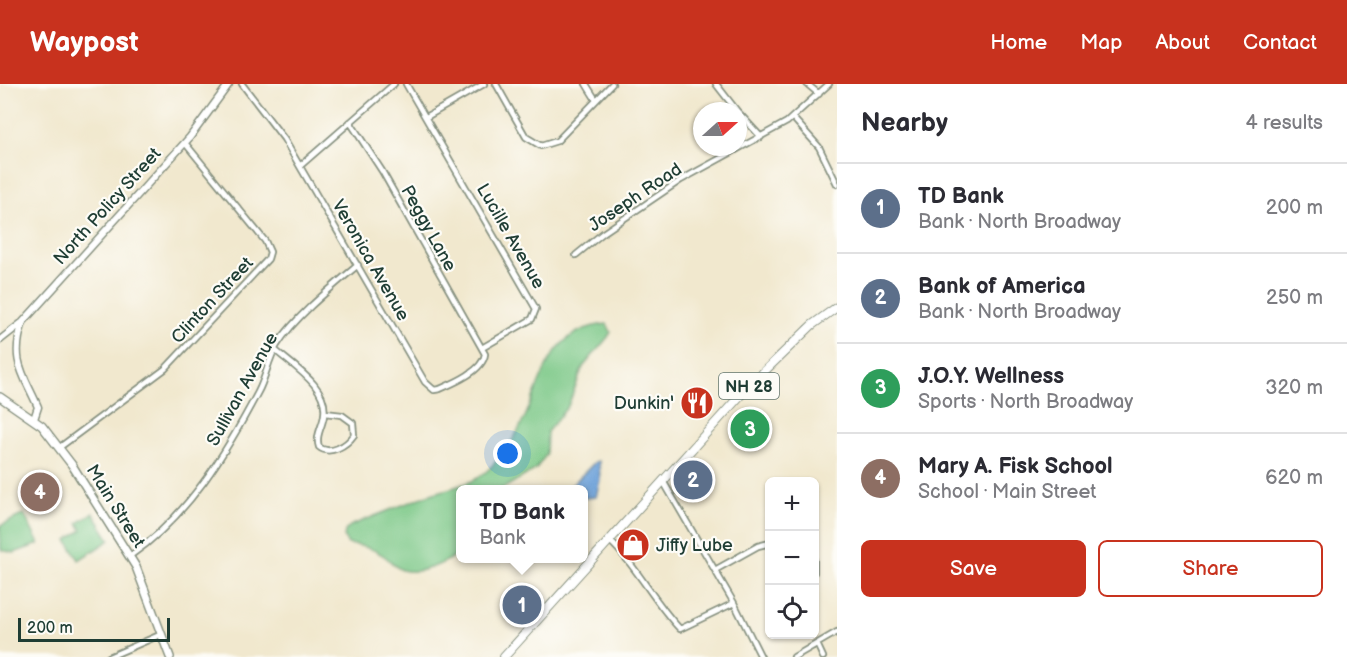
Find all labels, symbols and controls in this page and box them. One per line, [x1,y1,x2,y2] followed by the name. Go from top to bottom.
[30,26,139,59] text: Waypost
[990,30,1047,55] text: Home
[1080,30,1122,55] text: Map
[1155,30,1210,55] text: About
[1243,30,1317,55] text: Contact
[693,102,747,156] north arrow
[861,108,948,139] text: Nearby
[1245,111,1323,135] text: 4 results
[49,143,166,269] street label: North Policy Street
[585,159,686,236] street label: Joseph Road
[472,180,549,293] street label: Lucille Avenue
[396,182,461,275] street label: Peggy Lane
[918,183,1004,210] text: TD Bank
[327,196,414,325] street label: Veronica Avenue
[876,196,885,220] text: 1
[1266,196,1323,220] text: 200 m
[918,210,1121,234] text: Bank · North Broadway
[167,252,258,348] street label: Clinton Street
[918,273,1086,300] text: Bank of America
[875,286,886,310] text: 2
[1266,286,1323,310] text: 250 m
[918,300,1121,324] text: Bank · North Broadway
[203,329,282,450] street label: Sullivan Avenue
[918,363,1064,390] text: J.O.Y. Wellness
[719,373,779,399] road number: NH 28
[875,376,886,400] text: 3
[1265,376,1323,400] text: 320 m
[679,385,715,421] restaurant icon: Dunkin'
[918,390,1133,414] text: Sports · North Broadway
[614,393,674,414] place label: Dunkin'
[730,406,770,452] pin: 3
[493,439,522,468] your location
[918,453,1113,480] text: Mary A. Fisk School
[674,458,712,502] pin: 2
[82,461,150,552] street label: Main Street
[875,466,886,490] text: 4
[1265,466,1323,490] text: 620 m
[20,470,60,514] pin: 4
[765,477,819,639] map controls
[765,477,819,531] button: +
[918,480,1096,504] text: School · Main Street
[456,485,588,563] popup
[479,499,565,526] text: TD Bank
[479,526,525,550] text: Bank
[615,527,651,563] shop icon: Jiffy Lube
[765,531,819,585] button: −
[656,535,733,556] place label: Jiffy Lube
[861,540,1086,597] button: Save
[1098,540,1323,597] button: Share
[502,582,542,628] pin: 1
[765,585,819,639] button: locate
[18,615,170,642] scale bar
[27,619,73,638] text: 200 m

